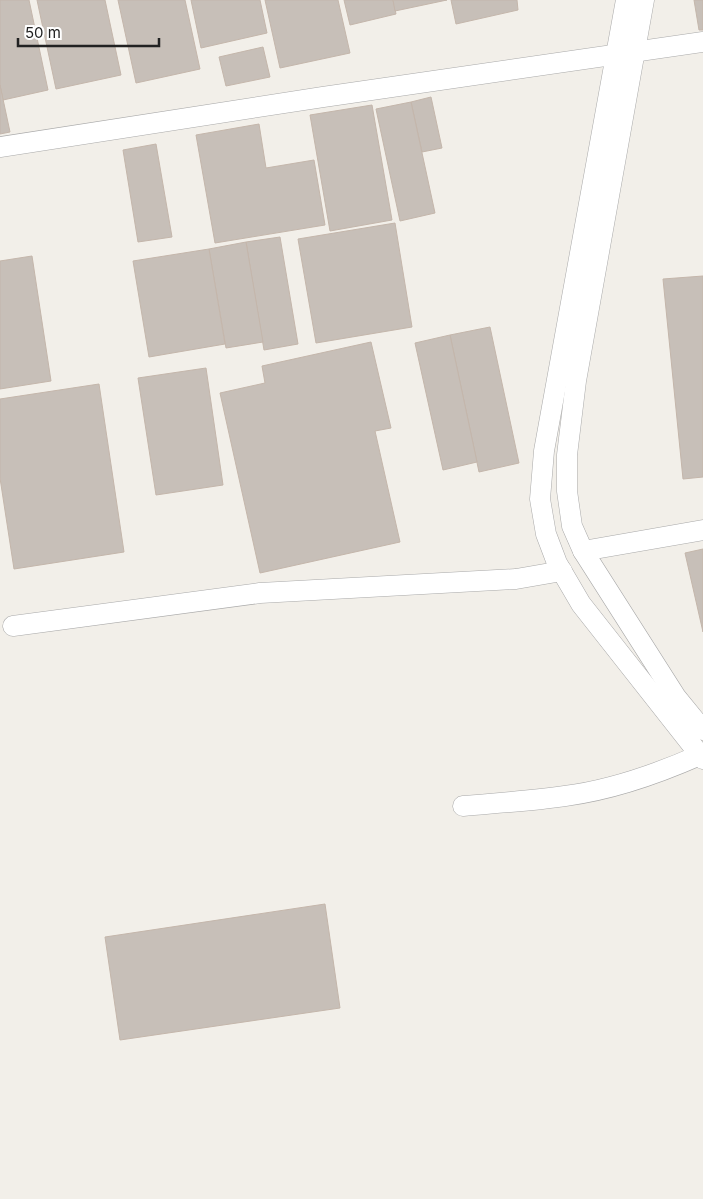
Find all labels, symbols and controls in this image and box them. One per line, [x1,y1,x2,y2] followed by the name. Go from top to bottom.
[18,15,159,47] scale bar
[25,23,61,42] text: 50 m

